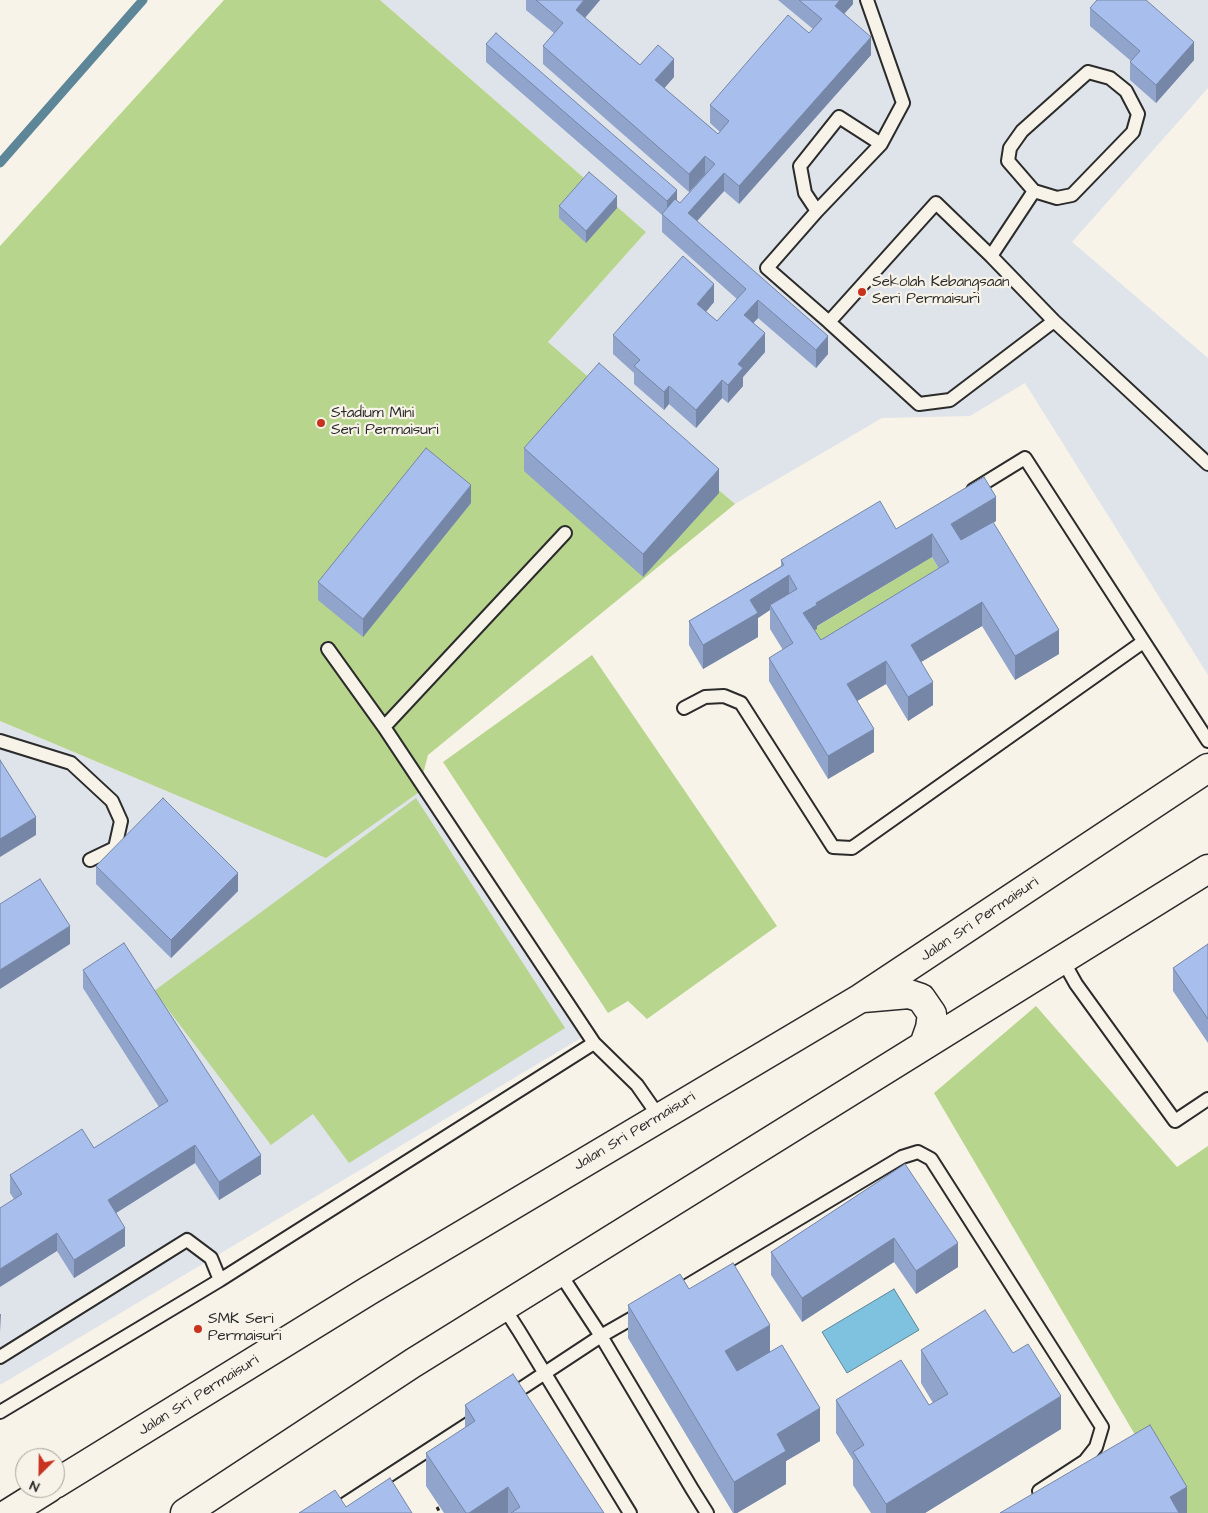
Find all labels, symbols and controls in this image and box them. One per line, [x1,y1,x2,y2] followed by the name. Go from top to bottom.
[872,274,1010,309] place label: Sekolah Kebangsaan Seri Permaisuri
[856,286,868,298] marker: Sekolah Kebangsaan Seri Permaisuri
[331,405,439,440] place label: Stadium Mini Seri Permaisuri
[315,417,327,429] marker: Stadium Mini Seri Permaisuri
[918,874,1042,966] street label: Jalan Sri Permaisuri
[571,1089,699,1175] street label: Jalan Sri Permaisuri
[208,1311,281,1346] place label: SMK Seri Permaisuri
[192,1323,204,1335] marker: SMK Seri Permaisuri
[136,1352,262,1440] street label: Jalan Sri Permaisuri
[15,1448,65,1498] north arrow
[27,1475,42,1497] text: N

